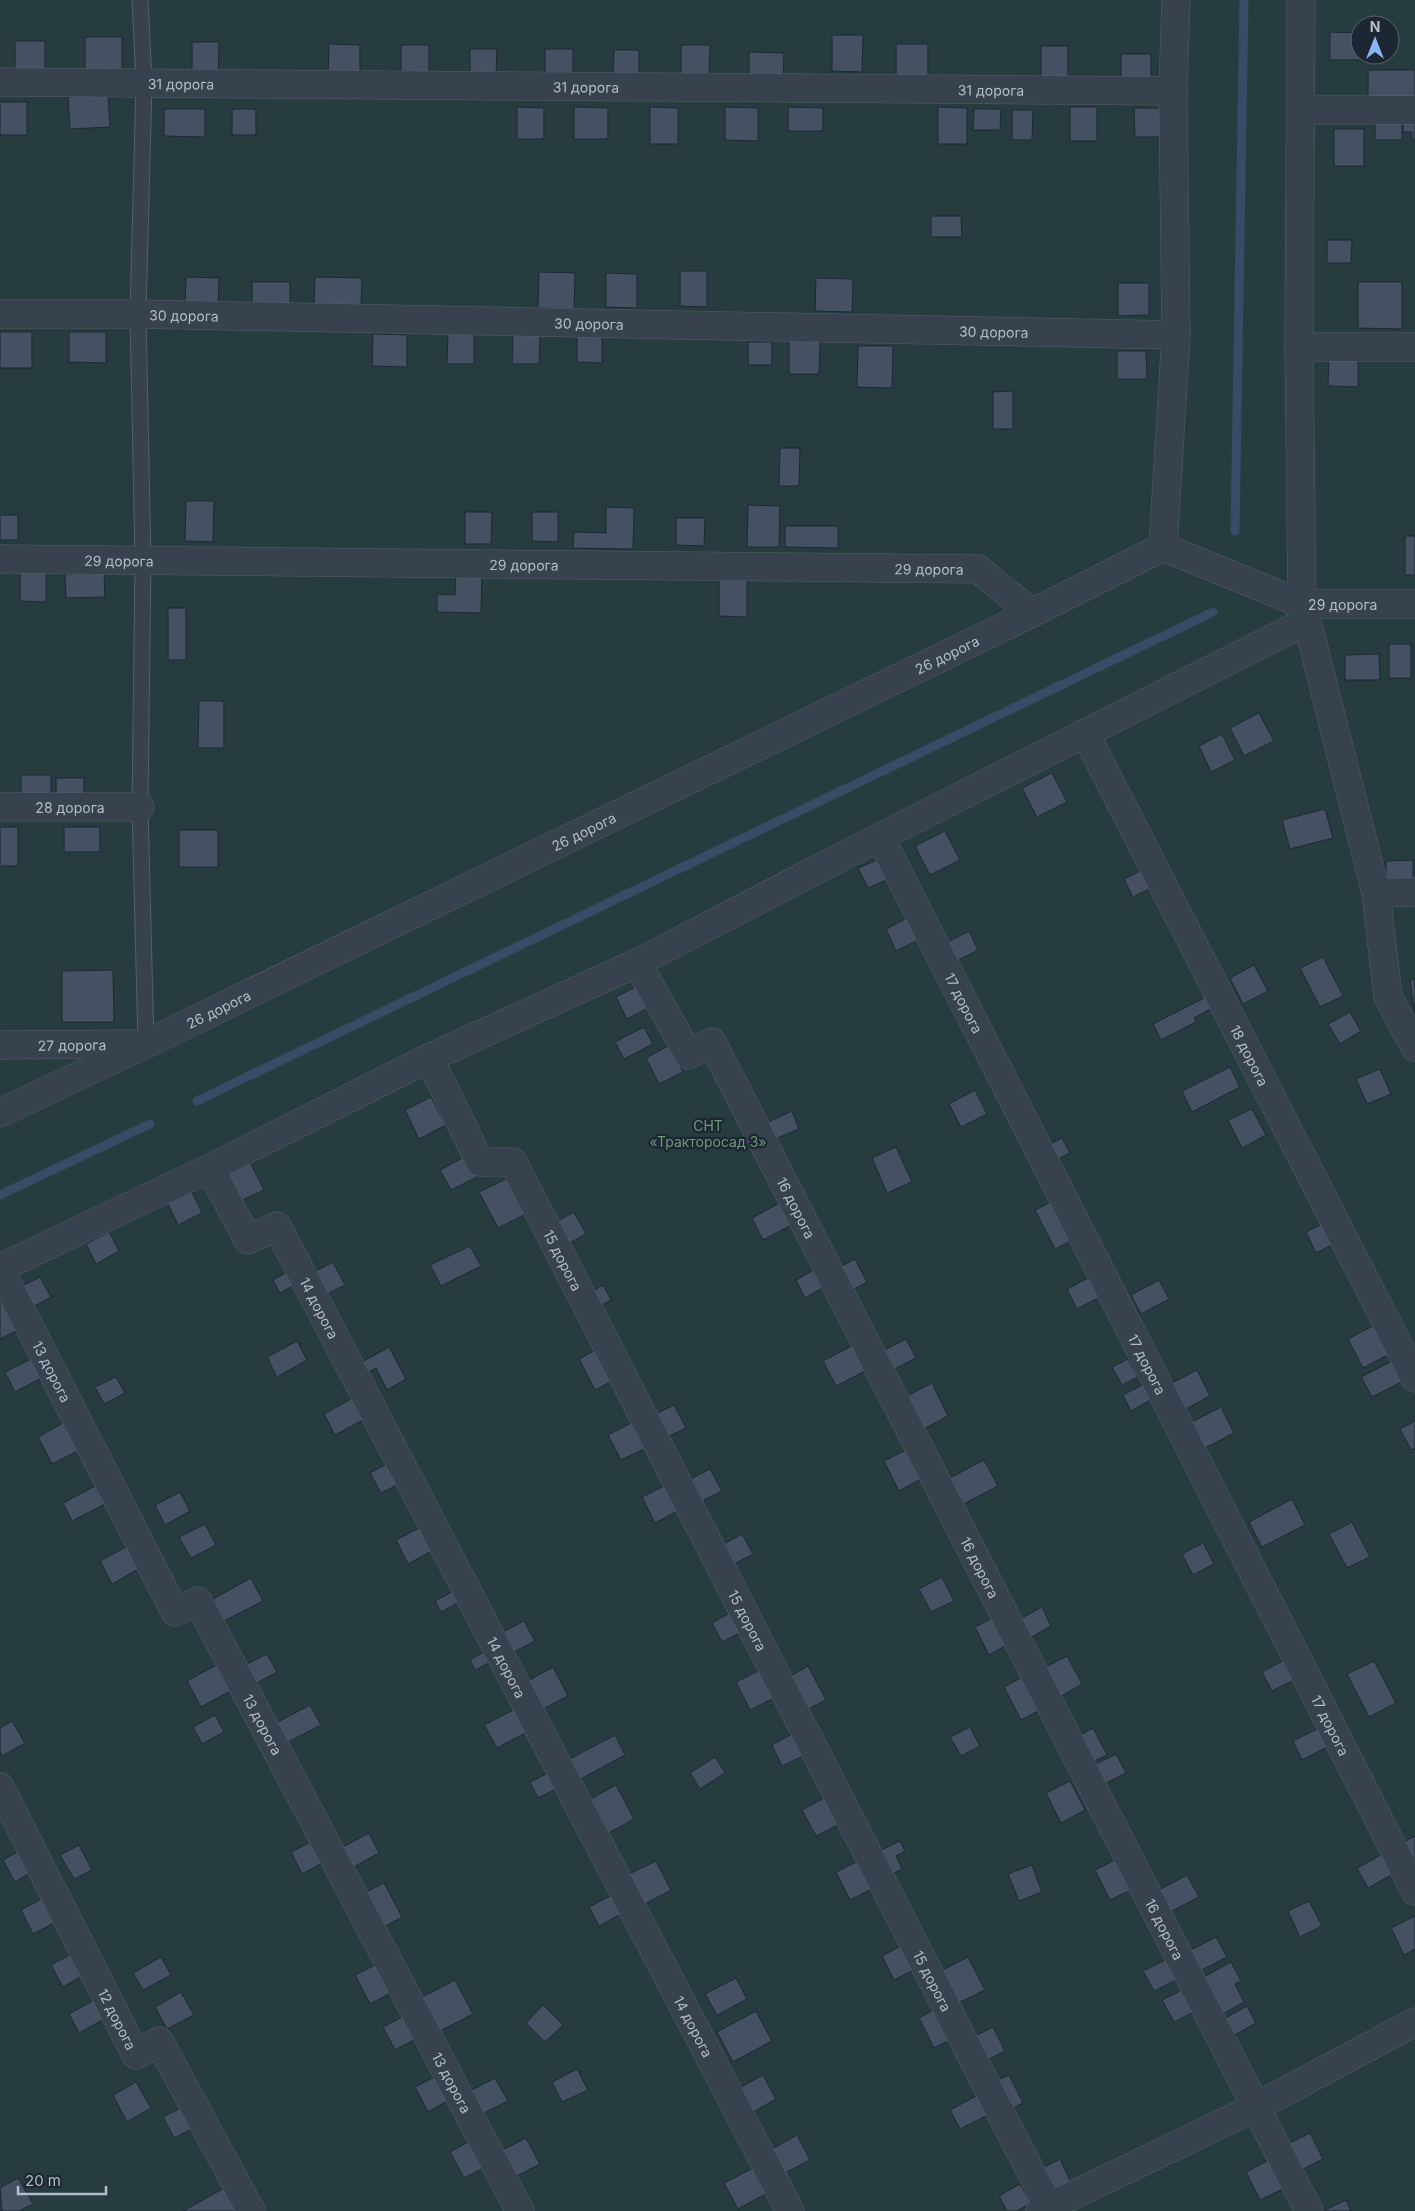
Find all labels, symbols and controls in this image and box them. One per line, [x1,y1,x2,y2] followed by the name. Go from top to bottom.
[1350,15,1400,65] north arrow
[1370,18,1380,35] text: N
[148,75,214,92] street label: 31 дорога
[553,78,619,95] street label: 31 дорога
[958,81,1024,98] street label: 31 дорога
[149,306,219,324] street label: 30 дорога
[554,314,624,332] street label: 30 дорога
[959,322,1029,341] street label: 30 дорога
[84,551,154,569] street label: 29 дорога
[489,556,559,573] street label: 29 дорога
[894,560,964,577] street label: 29 дорога
[1308,596,1377,613] street label: 29 дорога
[912,632,982,677] street label: 26 дорога
[35,799,105,816] street label: 28 дорога
[549,808,618,854] street label: 26 дорога
[942,970,987,1036] street label: 17 дорога
[184,986,253,1032] street label: 26 дорога
[1227,1022,1273,1089] street label: 18 дорога
[38,1036,106,1053] street label: 27 дорога
[649,1117,767,1150] park label: СНТ «Тракторосад 3»
[774,1174,819,1241] street label: 16 дорога
[541,1227,586,1293] street label: 15 дорога
[297,1274,343,1342] street label: 14 дорога
[1125,1331,1170,1397] street label: 17 дорога
[30,1338,75,1405] street label: 13 дорога
[958,1534,1003,1601] street label: 16 дорога
[725,1587,771,1654] street label: 15 дорога
[484,1634,530,1701] street label: 14 дорога
[240,1691,286,1758] street label: 13 дорога
[1308,1692,1353,1758] street label: 17 дорога
[1142,1895,1188,1962] street label: 16 дорога
[910,1947,956,2014] street label: 15 дорога
[95,1985,140,2052] street label: 12 дорога
[671,1993,717,2060] street label: 14 дорога
[429,2049,475,2116] street label: 13 дорога
[18,2164,105,2196] scale bar
[25,2171,61,2190] text: 20 m

